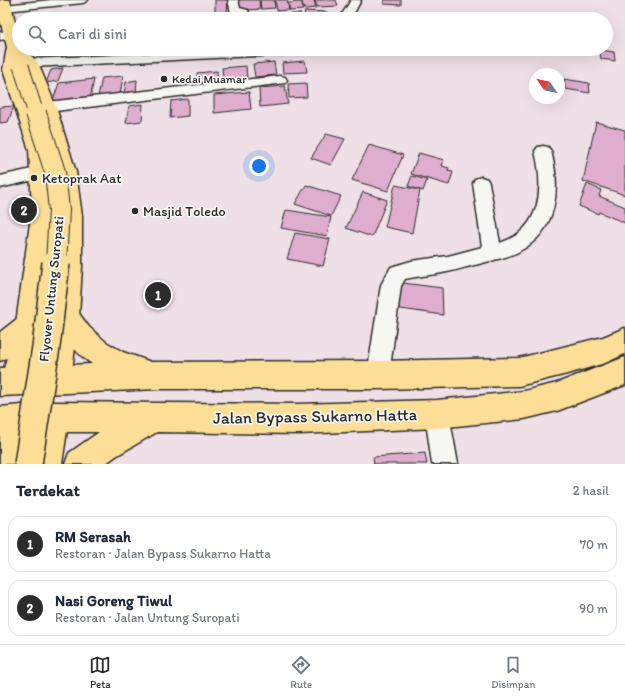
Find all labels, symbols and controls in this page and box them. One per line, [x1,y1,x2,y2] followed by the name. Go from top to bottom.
[12,12,613,56] search box
[26,23,48,45] icon: search
[58,25,127,43] text: Cari di sini
[529,68,565,104] north arrow
[172,72,247,86] place label: Kedai Muamar
[159,74,169,84] marker: Kedai Muamar
[249,156,269,176] your location
[42,170,122,187] place label: Ketoprak Aat
[29,173,39,183] marker: Ketoprak Aat
[11,195,37,225] pin: 2
[143,203,226,220] place label: Masjid Toledo
[130,206,140,216] marker: Masjid Toledo
[35,215,68,363] street label: Flyover Untung Suropati
[145,280,171,310] pin: 1
[213,404,417,428] street label: Jalan Bypass Sukarno Hatta
[16,480,80,500] text: Terdekat
[573,483,609,498] text: 2 hasil
[55,528,131,546] text: RM Serasah
[27,537,33,552] text: 1
[580,537,608,552] text: 70 m
[55,546,271,561] text: Restoran · Jalan Bypass Sukarno Hatta
[55,592,172,610] text: Nasi Goreng Tiwul
[27,601,33,616] text: 2
[579,601,608,616] text: 90 m
[55,610,239,625] text: Restoran · Jalan Untung Suropati
[89,654,111,691] tab: Peta
[290,654,312,691] tab: Rute
[491,654,536,691] tab: Disimpan

